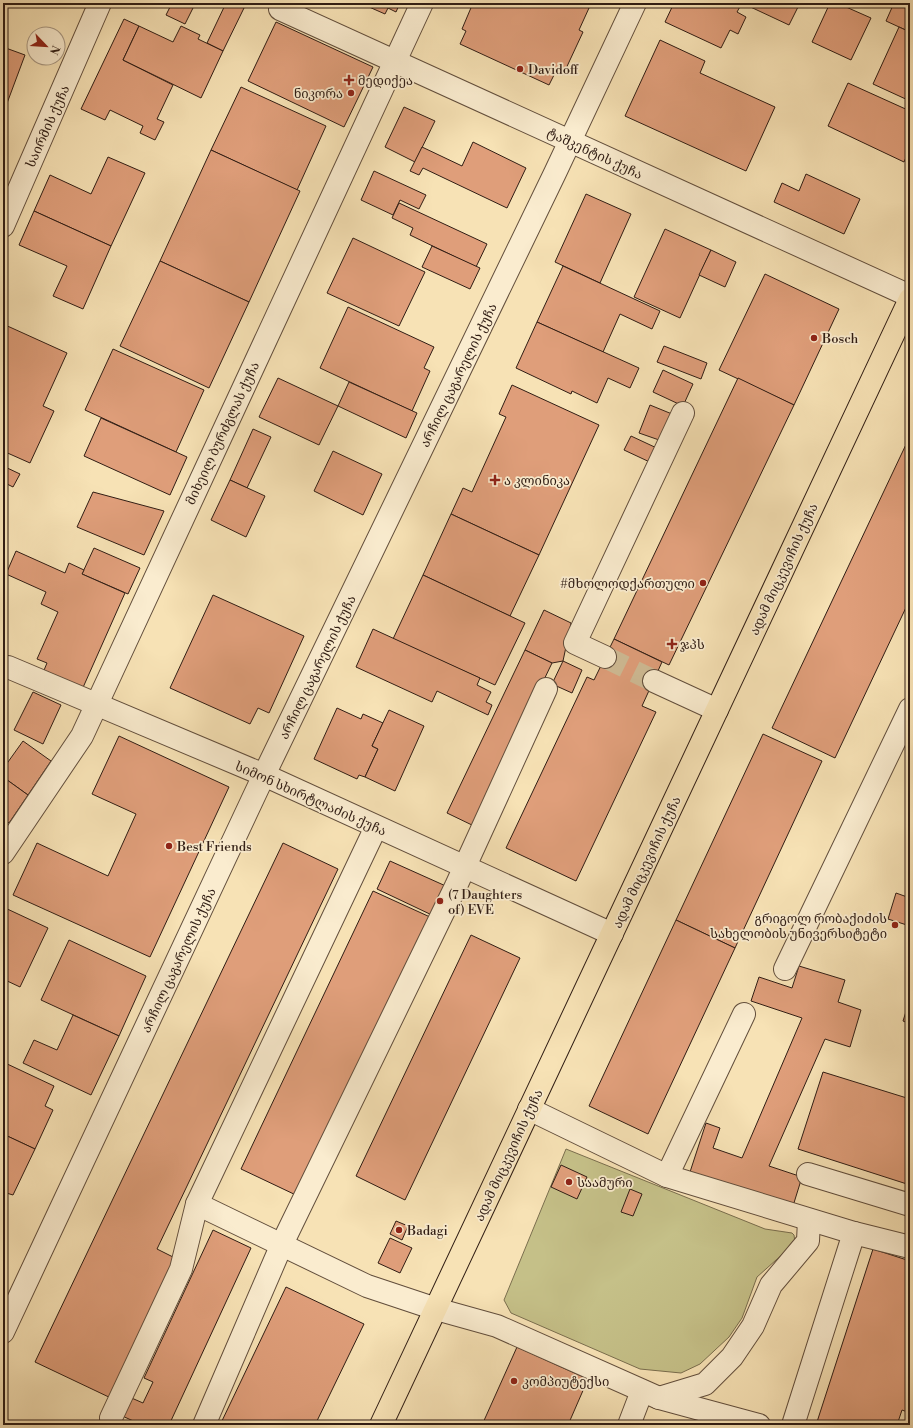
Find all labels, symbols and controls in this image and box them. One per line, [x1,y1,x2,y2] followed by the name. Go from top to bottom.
[26,26,66,66] north arrow
[46,43,62,57] text: N
[528,62,579,78] place label: Davidoff
[515,64,525,74] marker: Davidoff
[358,73,413,89] place label: მედიქეა
[343,74,355,86] marker: მედიქეა
[23,83,73,170] street label: საირმის ქუჩა
[294,86,343,102] place label: ნიკორა
[346,88,356,98] marker: ნიკორა
[544,125,645,183] street label: ტაშკენტის ქუჩა
[417,301,501,450] street label: არჩილ ცაგარელის ქუჩა
[821,331,859,347] place label: Bosch
[809,333,819,343] marker: Bosch
[183,359,263,507] street label: მიხეილ ბურძგლას ქუჩა
[504,473,570,489] place label: ა კლინიკა
[489,474,501,486] marker: ა კლინიკა
[746,501,822,638] street label: ადამ მიცკევიჩის ქუჩა
[561,576,695,592] place label: #მხოლოდქართული
[698,578,708,588] marker: #მხოლოდქართული
[276,593,360,742] street label: არჩილ ცაგარელის ქუჩა
[680,637,705,653] place label: ჯპს
[667,639,677,649] marker: ჯპს
[232,758,389,840] street label: სიმონ სხირტლაძის ქუჩა
[609,794,685,931] street label: ადამ მიცკევიჩის ქუჩა
[176,839,252,855] place label: Best Friends
[164,841,174,851] marker: Best Friends
[138,885,220,1036] street label: არჩილ ცაგარელის ქუჩა
[448,887,522,918] place label: (7 Daughters of) EVE
[435,896,445,906] marker: (7 Daughters of) EVE
[710,911,887,942] place label: გრიგოლ რობაქიძის სახელობის უნივერსიტეტი
[890,920,900,930] marker: გრიგოლ რობაქიძის სახელობის უნივერსიტეტი
[471,1087,547,1224] street label: ადამ მიცკევიჩის ქუჩა
[577,1175,633,1191] place label: საამური
[564,1177,574,1187] marker: საამური
[406,1223,448,1239] place label: Badagi
[394,1225,404,1235] marker: Badagi
[522,1374,610,1390] place label: კომპიუტექსი
[509,1376,519,1386] marker: კომპიუტექსი

